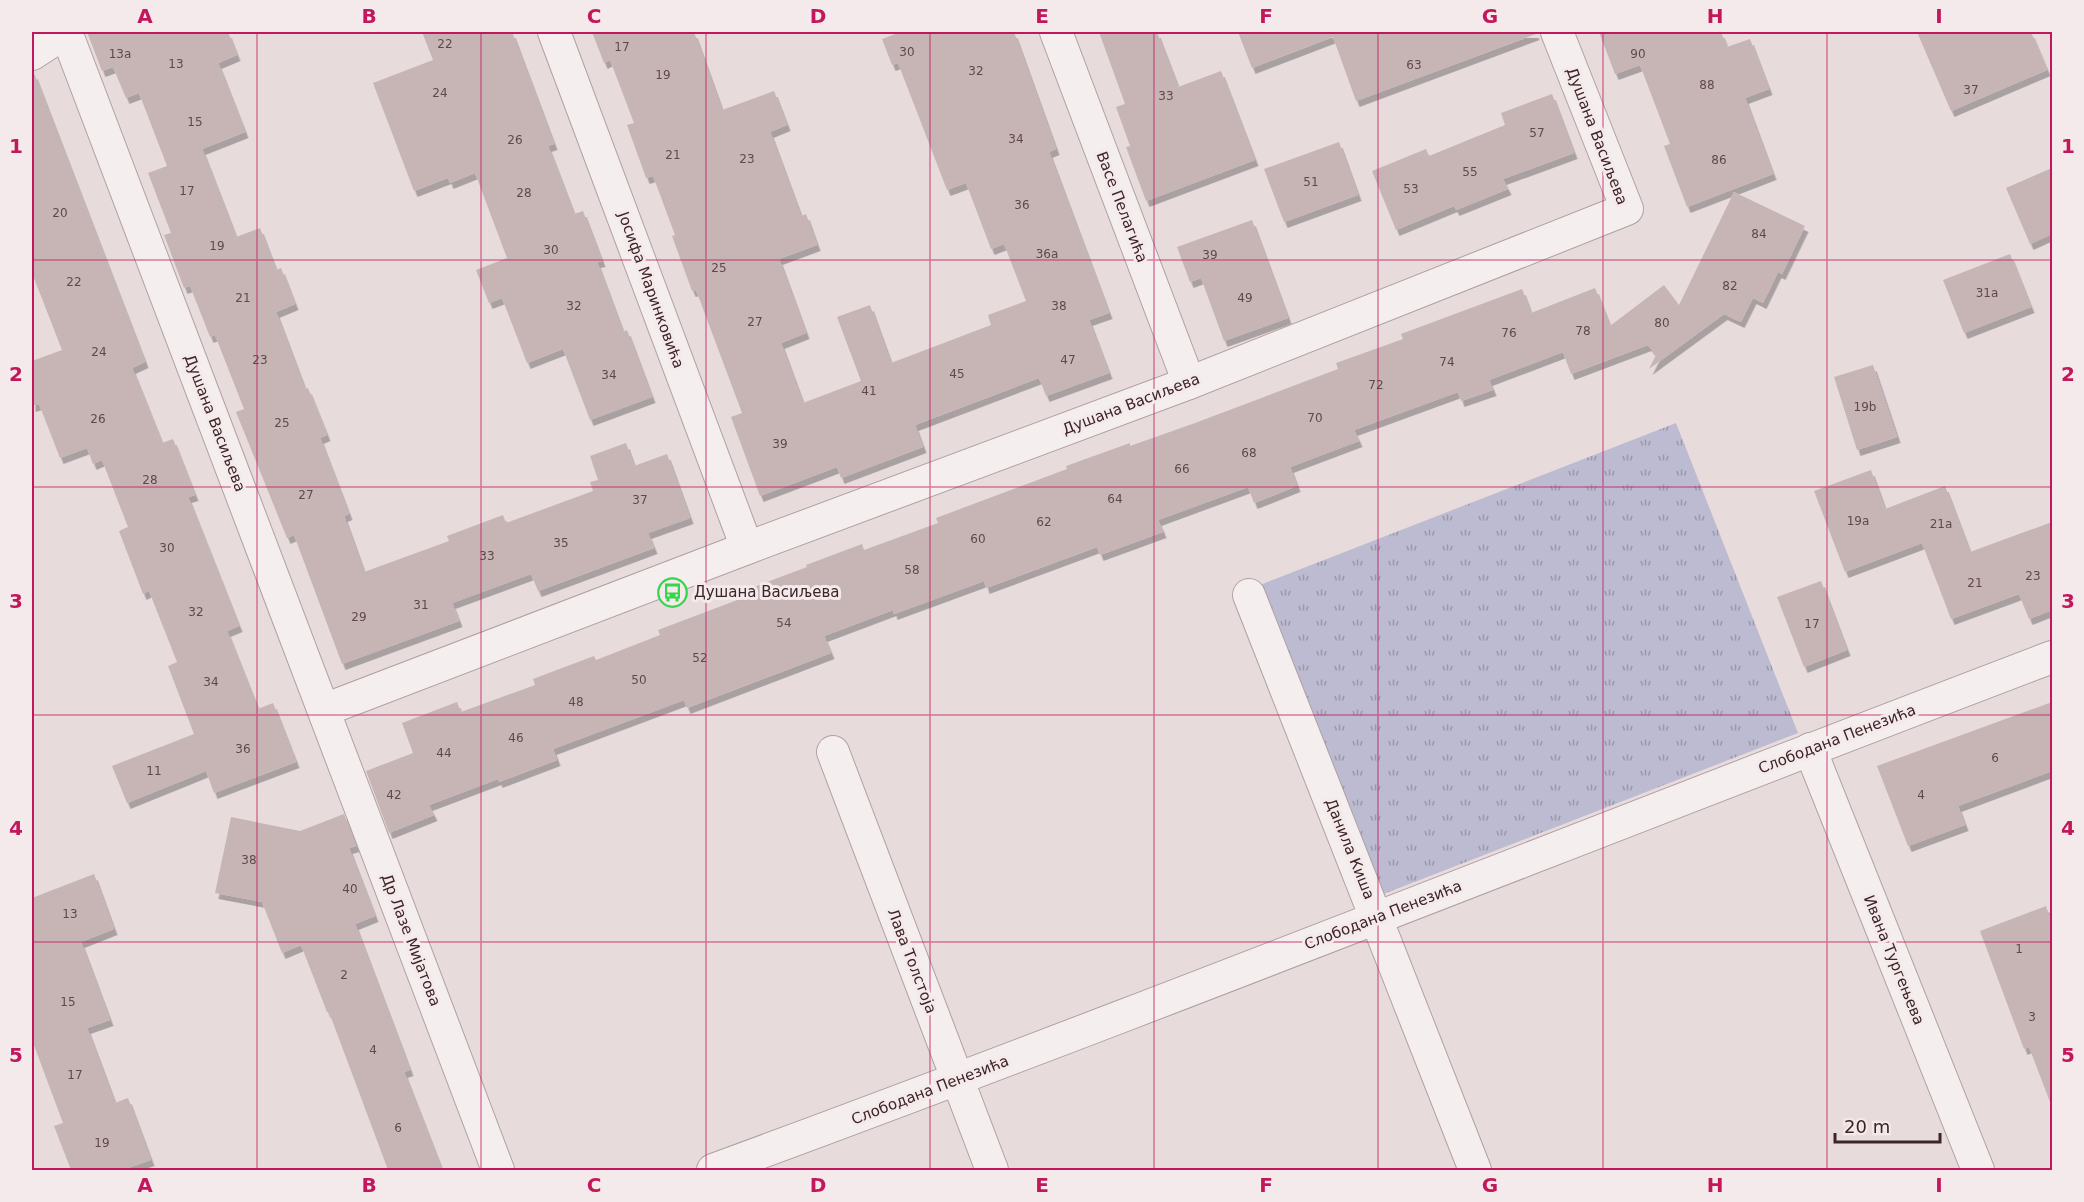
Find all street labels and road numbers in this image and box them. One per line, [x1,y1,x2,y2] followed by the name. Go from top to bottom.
[1563,65,1631,207] street label: Душана Васиљева
[1093,149,1151,265] street label: Васе Пелагића
[614,208,688,371] street label: Јосифа Маринковића
[181,352,249,494] street label: Душана Васиљева
[1060,370,1202,438] street label: Душана Васиљева
[1756,701,1918,777] street label: Слободана Пенезића
[1322,796,1378,902] street label: Данила Киша
[377,871,445,1009] street label: Др Лазе Мијатова
[1302,877,1464,953] street label: Слободана Пенезића
[1860,892,1928,1028] street label: Ивана Тургењева
[884,906,940,1016] street label: Лава Толстоја
[849,1052,1011,1128] street label: Слободана Пенезића

